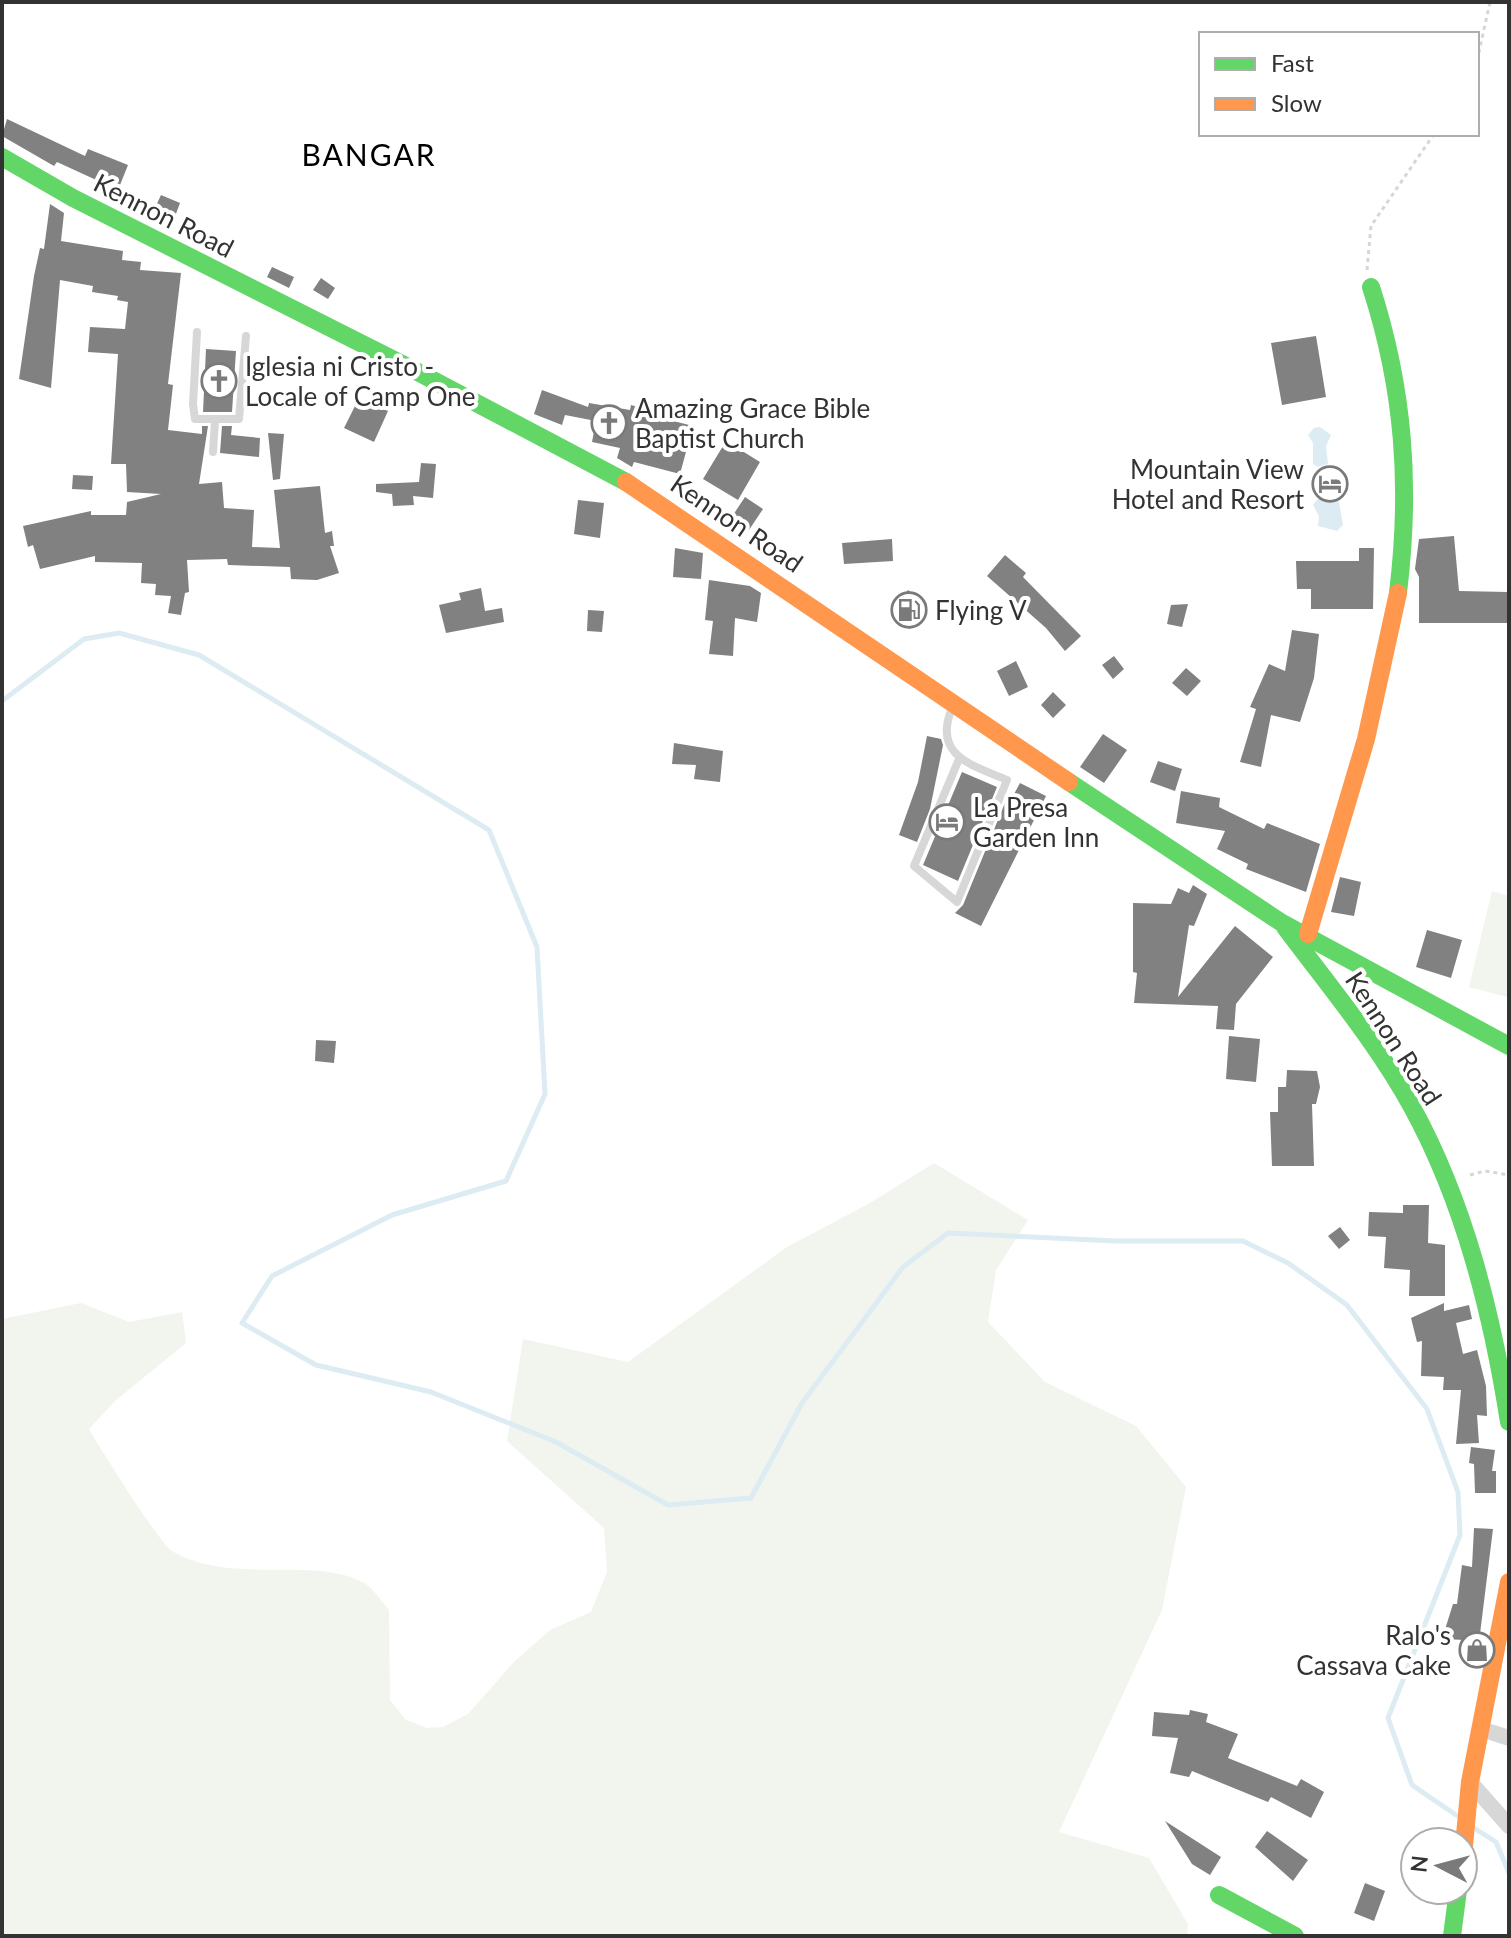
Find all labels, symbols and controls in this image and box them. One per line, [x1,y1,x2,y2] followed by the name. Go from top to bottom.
[1199,32,1479,136] legend
[1271,48,1314,77] text: Fast
[1271,88,1322,117] text: Slow
[301,136,437,172] district label: BANGAR
[89,166,239,264] street label: Kennon Road
[245,350,475,412] place label: Iglesia ni Cristo - Locale of Camp One
[200,362,238,400] church icon: Iglesia ni Cristo - Locale of Camp One
[635,392,870,454] place label: Amazing Grace Bible Baptist Church
[590,404,628,442] church icon: Amazing Grace Bible Baptist Church
[1112,453,1305,515] place label: Mountain View Hotel and Resort
[1311,465,1349,503] hotel icon: Mountain View Hotel and Resort
[665,467,809,579] street label: Kennon Road
[890,591,928,629] fuel station icon: Flying V
[935,594,1027,626] place label: Flying V
[973,791,1099,853] place label: La Presa Garden Inn
[928,803,966,841] hotel icon: La Presa Garden Inn
[1339,965,1449,1111] street label: Kennon Road
[1296,1619,1451,1681] place label: Ralo's Cassava Cake
[1458,1631,1496,1669] shop icon: Ralo's Cassava Cake
[1399,1826,1479,1906] north arrow
[1404,1854,1433,1874] text: N

